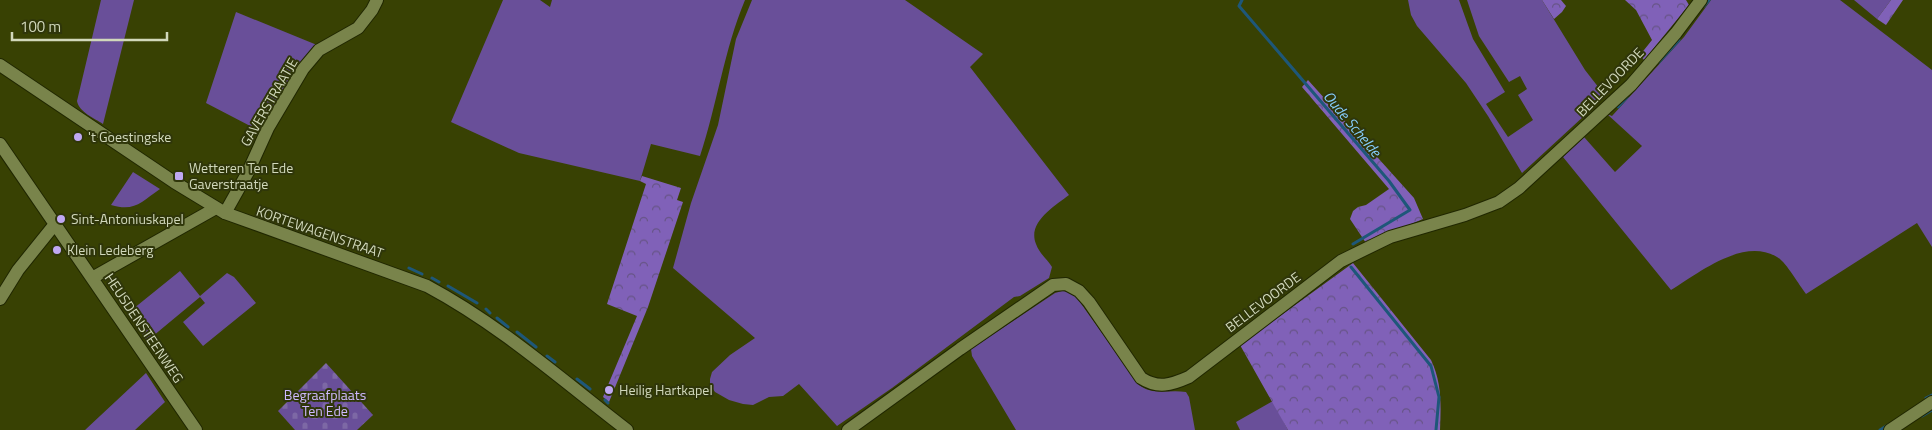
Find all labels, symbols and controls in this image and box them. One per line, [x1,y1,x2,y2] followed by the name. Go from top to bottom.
[12,10,168,42] scale bar
[20,15,61,38] text: 100 m
[1571,42,1648,121] street label: BELLEVOORDE
[235,53,303,150] street label: GAVERSTRAATJE
[1318,86,1388,163] water label: Oude Schelde
[88,126,171,147] place label: 't Goestingske
[72,131,84,143] marker: 't Goestingske
[189,157,293,194] place label: Wetteren Ten Ede Gaverstraatje
[173,170,185,182] marker: Wetteren Ten Ede Gaverstraatje
[254,200,387,263] street label: KORTEWAGENSTRAAT
[71,208,184,229] place label: Sint-Antoniuskapel
[55,213,67,225] marker: Sint-Antoniuskapel
[67,239,154,260] place label: Klein Ledeberg
[51,244,63,256] marker: Klein Ledeberg
[1221,266,1305,337] street label: BELLEVOORDE
[100,269,189,387] street label: HEUSDENSTEENWEG
[619,379,713,400] place label: Heilig Hartkapel
[284,384,366,421] park label: Begraafplaats Ten Ede
[603,384,615,396] marker: Heilig Hartkapel

